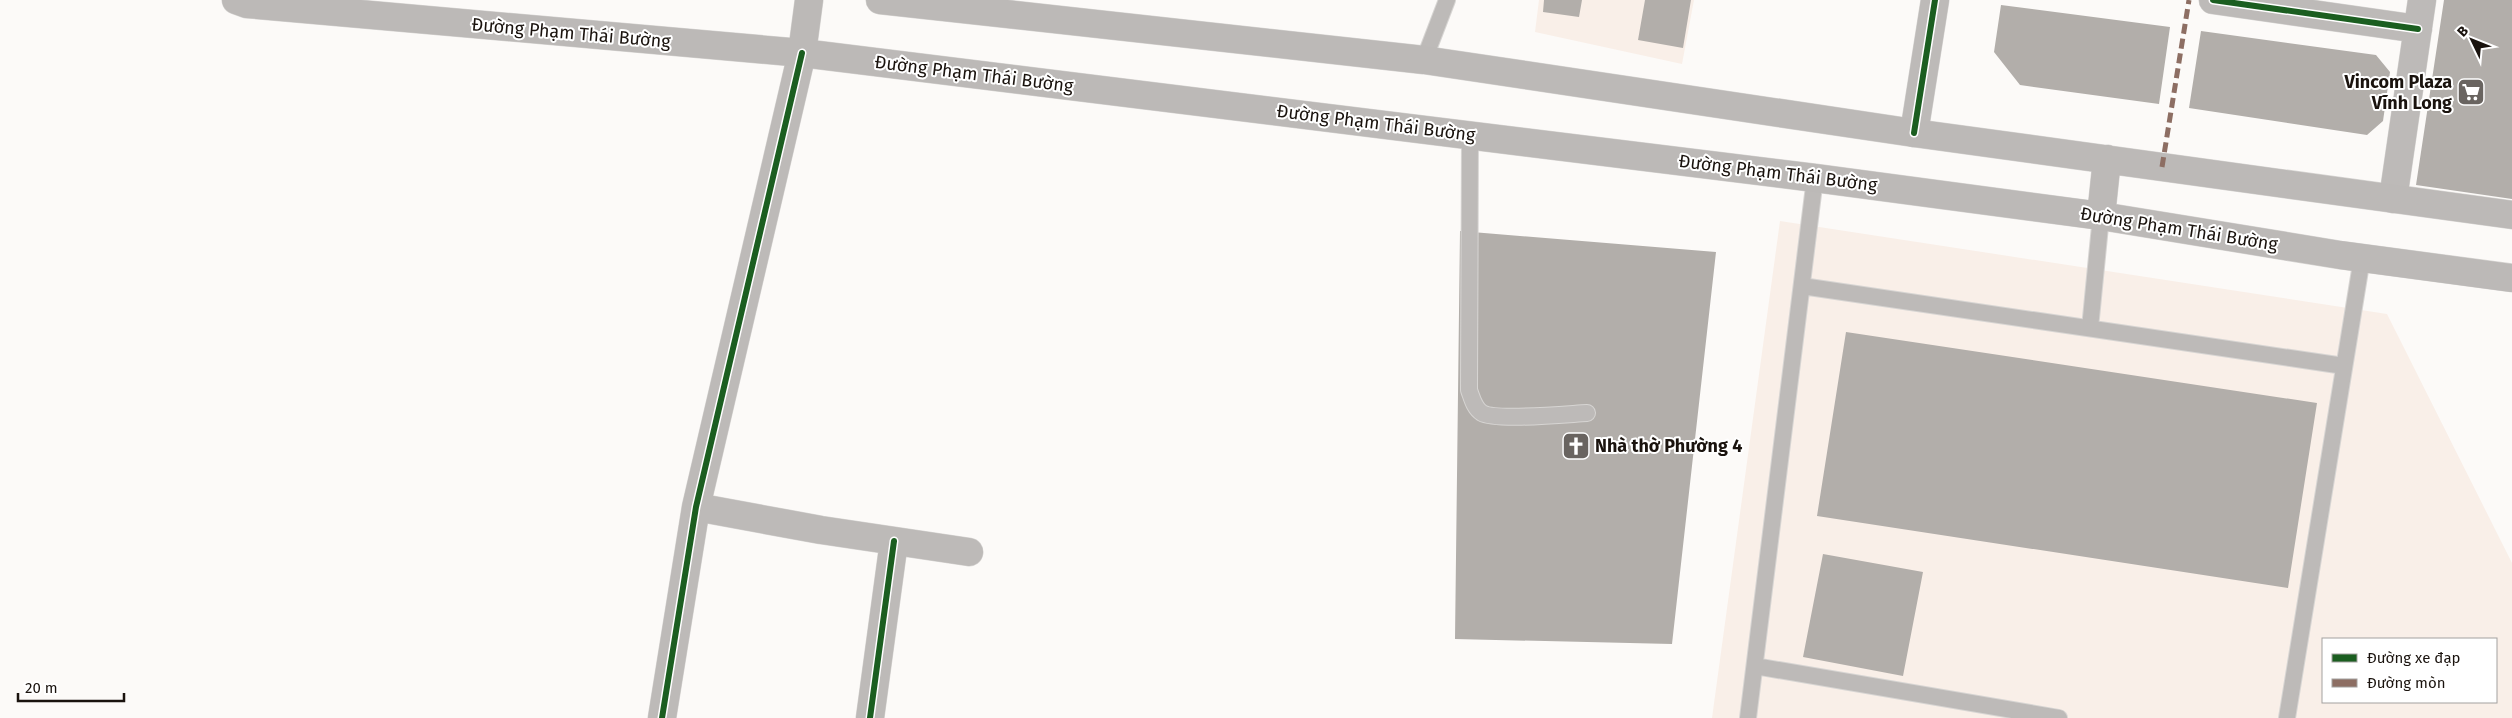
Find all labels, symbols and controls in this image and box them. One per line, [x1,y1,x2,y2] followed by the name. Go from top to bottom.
[471,13,672,53] street label: Đường Phạm Thái Bường
[2447,15,2497,65] north arrow
[2454,22,2472,40] text: B
[873,51,1075,97] street label: Đường Phạm Thái Bường
[2343,71,2452,114] place label: Vincom Plaza Vĩnh Long
[2456,77,2486,107] supermarket icon: Vincom Plaza Vĩnh Long
[1275,100,1477,146] street label: Đường Phạm Thái Bường
[1677,150,1879,196] street label: Đường Phạm Thái Bường
[2079,203,2280,256] street label: Đường Phạm Thái Bường
[1561,431,1591,461] church icon: Nhà thờ Phường 4
[1595,435,1742,457] place label: Nhà thờ Phường 4
[2322,638,2497,703] legend
[2367,649,2460,667] text: Đường xe đạp
[18,670,124,702] scale bar
[2367,674,2445,692] text: Đường mòn
[25,679,58,697] text: 20 m

